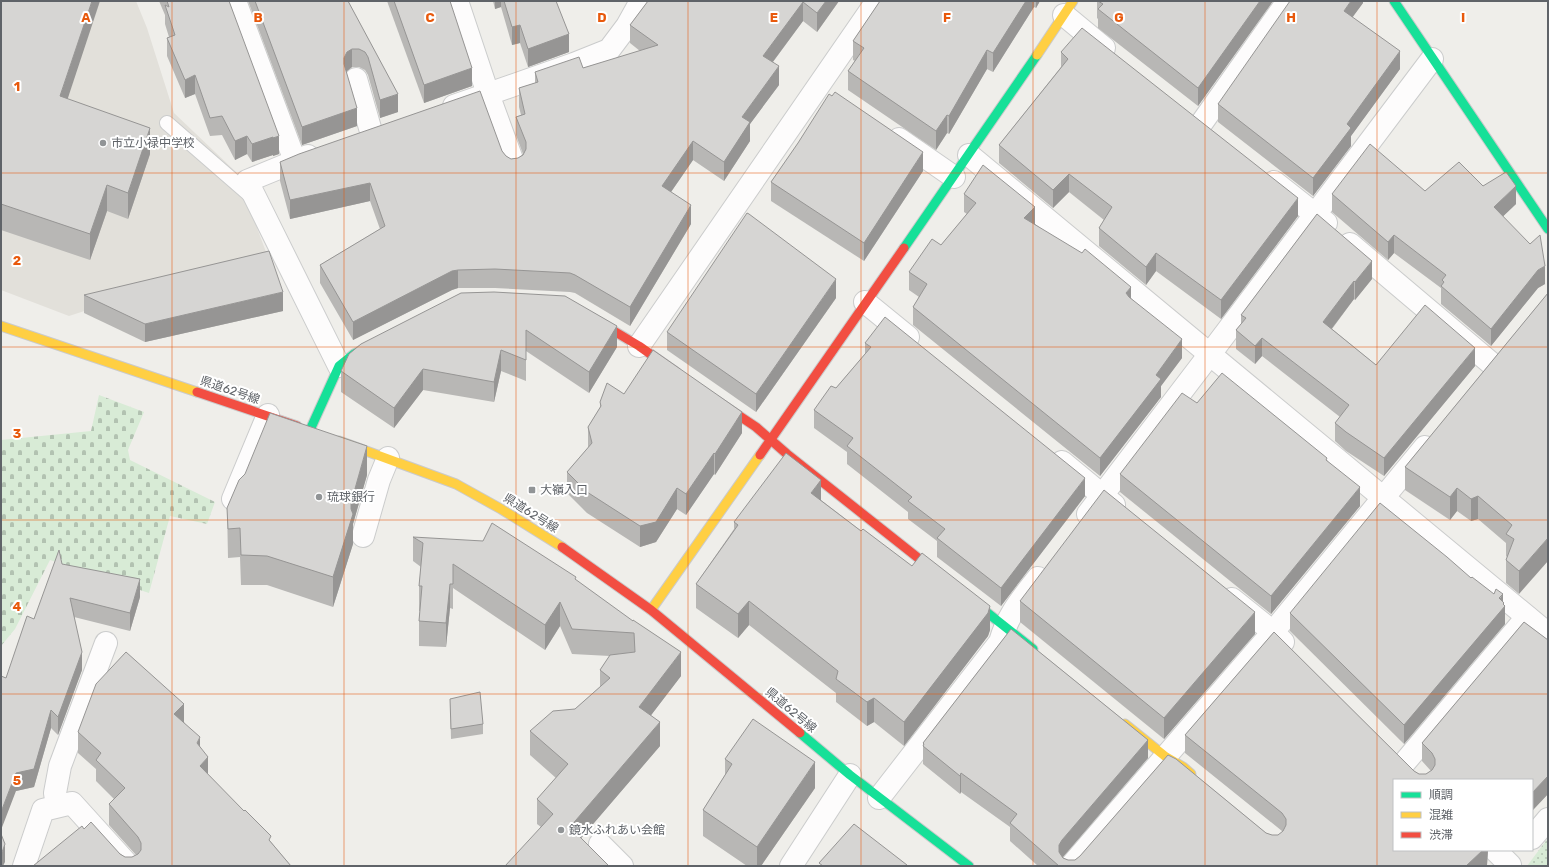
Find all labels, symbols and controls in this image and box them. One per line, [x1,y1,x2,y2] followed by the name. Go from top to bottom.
[81,10,91,25] text: A
[253,10,263,25] text: B
[425,10,435,25] text: C
[597,10,607,25] text: D
[770,10,778,25] text: E
[943,10,951,25] text: F
[1114,10,1124,25] text: G
[1286,10,1296,25] text: H
[1461,10,1465,25] text: I
[14,79,20,94] text: 1
[111,136,195,150] place label: 市立小禄中学校
[98,138,108,148] marker: 市立小禄中学校
[13,253,21,268] text: 2
[198,373,262,407] street label: 県道62号線
[13,426,22,441] text: 3
[540,483,588,497] place label: 大嶺入口
[527,485,537,495] marker: 大嶺入口
[327,490,375,504] place label: 琉球銀行
[501,491,561,535] street label: 県道62号線
[314,492,324,502] marker: 琉球銀行
[13,599,22,614] text: 4
[763,685,819,735] street label: 県道62号線
[13,773,21,788] text: 5
[1393,779,1533,851] legend
[1429,788,1453,802] text: 順調
[1429,808,1453,822] text: 混雑
[569,823,665,837] place label: 鏡水ふれあい会館
[556,825,566,835] marker: 鏡水ふれあい会館
[1429,828,1453,842] text: 渋滞

